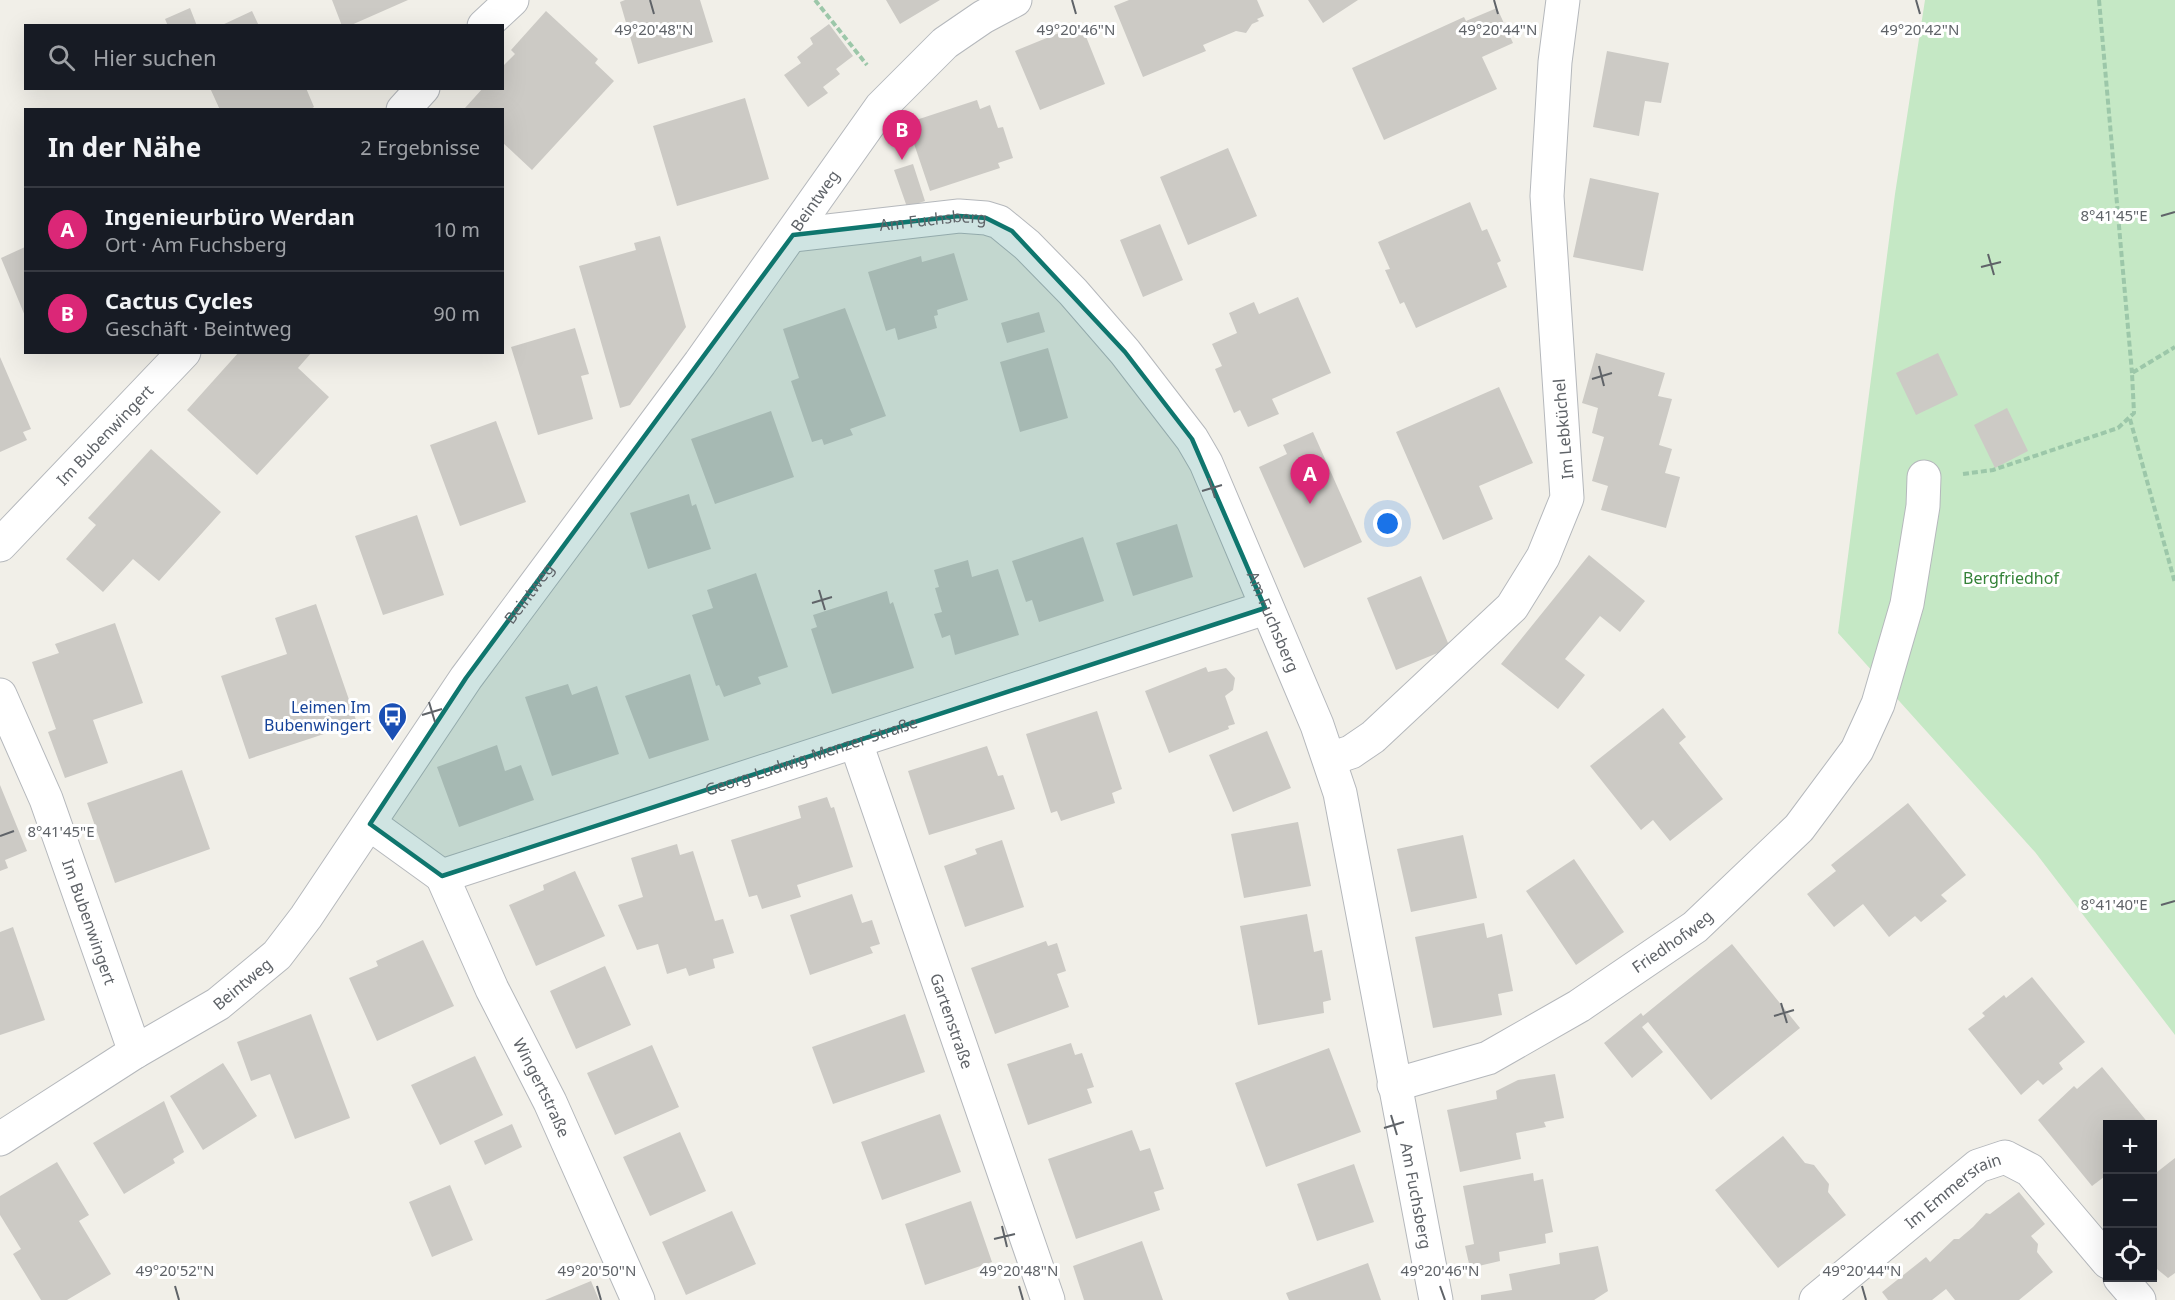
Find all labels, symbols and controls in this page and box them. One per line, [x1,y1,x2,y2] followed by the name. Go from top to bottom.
[615,19,693,39] text: 49°20'48"N
[1037,19,1115,39] text: 49°20'46"N
[1459,19,1537,39] text: 49°20'44"N
[1881,19,1959,39] text: 49°20'42"N
[24,24,504,90] search box
[45,41,78,74] icon: search
[93,42,217,72] text: Hier suchen
[882,110,922,160] pin: B
[48,129,201,165] text: In der Nähe
[360,134,480,161] text: 2 Ergebnisse
[785,165,844,236] street label: Beintweg
[105,201,355,231] text: Ingenieurbüro Werdan
[878,205,988,236] street label: Am Fuchsberg
[2080,205,2148,225] text: 8°41'45"E
[61,216,74,243] text: A
[433,216,480,243] text: 10 m
[105,231,287,258] text: Ort · Am Fuchsberg
[105,285,253,315] text: Cactus Cycles
[61,300,74,327] text: B
[433,300,480,327] text: 90 m
[105,315,292,342] text: Geschäft · Beintweg
[1548,378,1578,480] street label: Im Lebküchel
[52,380,158,490] street label: Im Bubenwingert
[1290,454,1330,504] pin: A
[1373,509,1402,538] your location
[499,558,559,628] street label: Beintweg
[1963,567,2060,589] park label: Bergfriedhof
[1242,568,1304,676] street label: Am Fuchsberg
[264,696,371,736] place label: Leimen Im Bubenwingert
[376,700,408,742] bus stop icon: Leimen Im Bubenwingert
[702,711,920,801] street label: Georg-Ludwig-Menzer-Straße
[27,821,95,841] text: 8°41'45"E
[57,856,122,988] street label: Im Bubenwingert
[2080,894,2148,914] text: 8°41'40"E
[1627,905,1717,978] street label: Friedhofweg
[208,953,276,1015] street label: Beintweg
[925,970,978,1072] street label: Gartenstraße
[508,1034,575,1141] street label: Wingertstraße
[2103,1120,2157,1282] map controls
[2103,1120,2157,1174] button: +
[1395,1141,1437,1251] street label: Am Fuchsberg
[1900,1148,2004,1233] street label: Im Emmersrain
[2103,1174,2157,1228] button: −
[2103,1228,2157,1282] button: locate
[136,1260,214,1280] text: 49°20'52"N
[558,1260,636,1280] text: 49°20'50"N
[980,1260,1058,1280] text: 49°20'48"N
[1401,1260,1479,1280] text: 49°20'46"N
[1823,1260,1901,1280] text: 49°20'44"N

